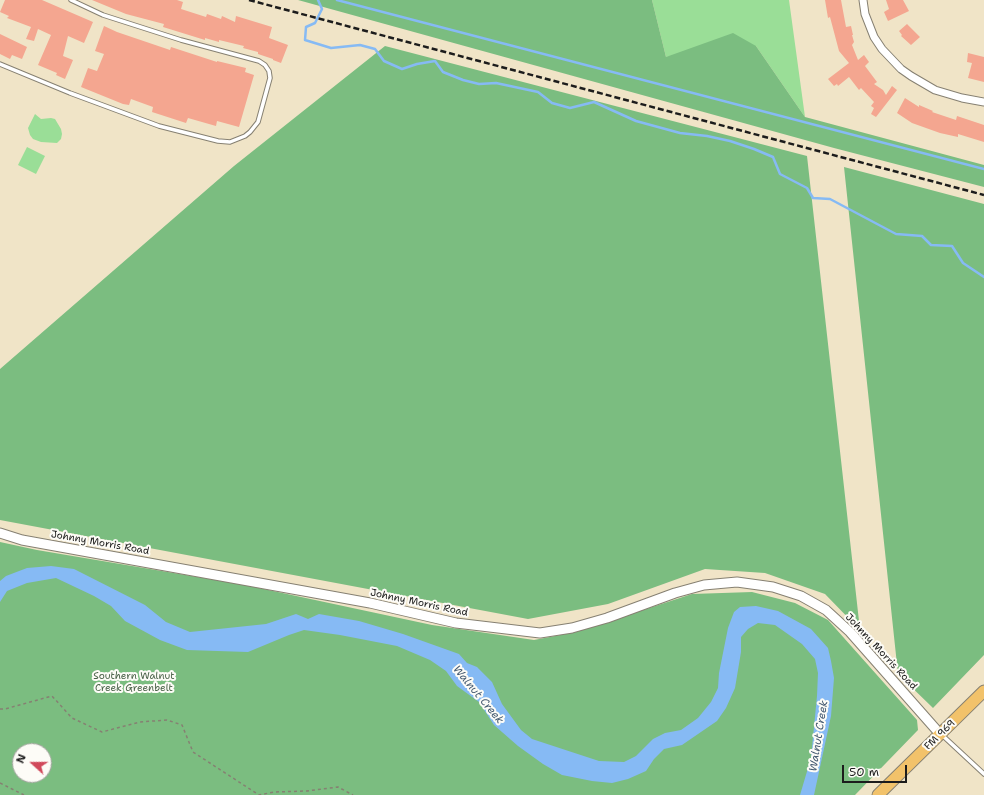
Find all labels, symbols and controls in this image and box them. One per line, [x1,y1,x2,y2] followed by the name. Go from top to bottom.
[50,528,150,558] street label: Johnny Morris Road
[369,587,469,619] street label: Johnny Morris Road
[843,611,919,693] street label: Johnny Morris Road
[450,663,506,727] water label: Walnut Creek
[93,670,175,694] park label: Southern Walnut Creek Greenbelt
[807,700,831,772] water label: Walnut Creek
[922,717,958,753] street label: FM 969
[12,743,52,783] north arrow
[13,752,30,766] text: N
[844,757,909,783] scale bar
[849,764,879,780] text: 50 m

